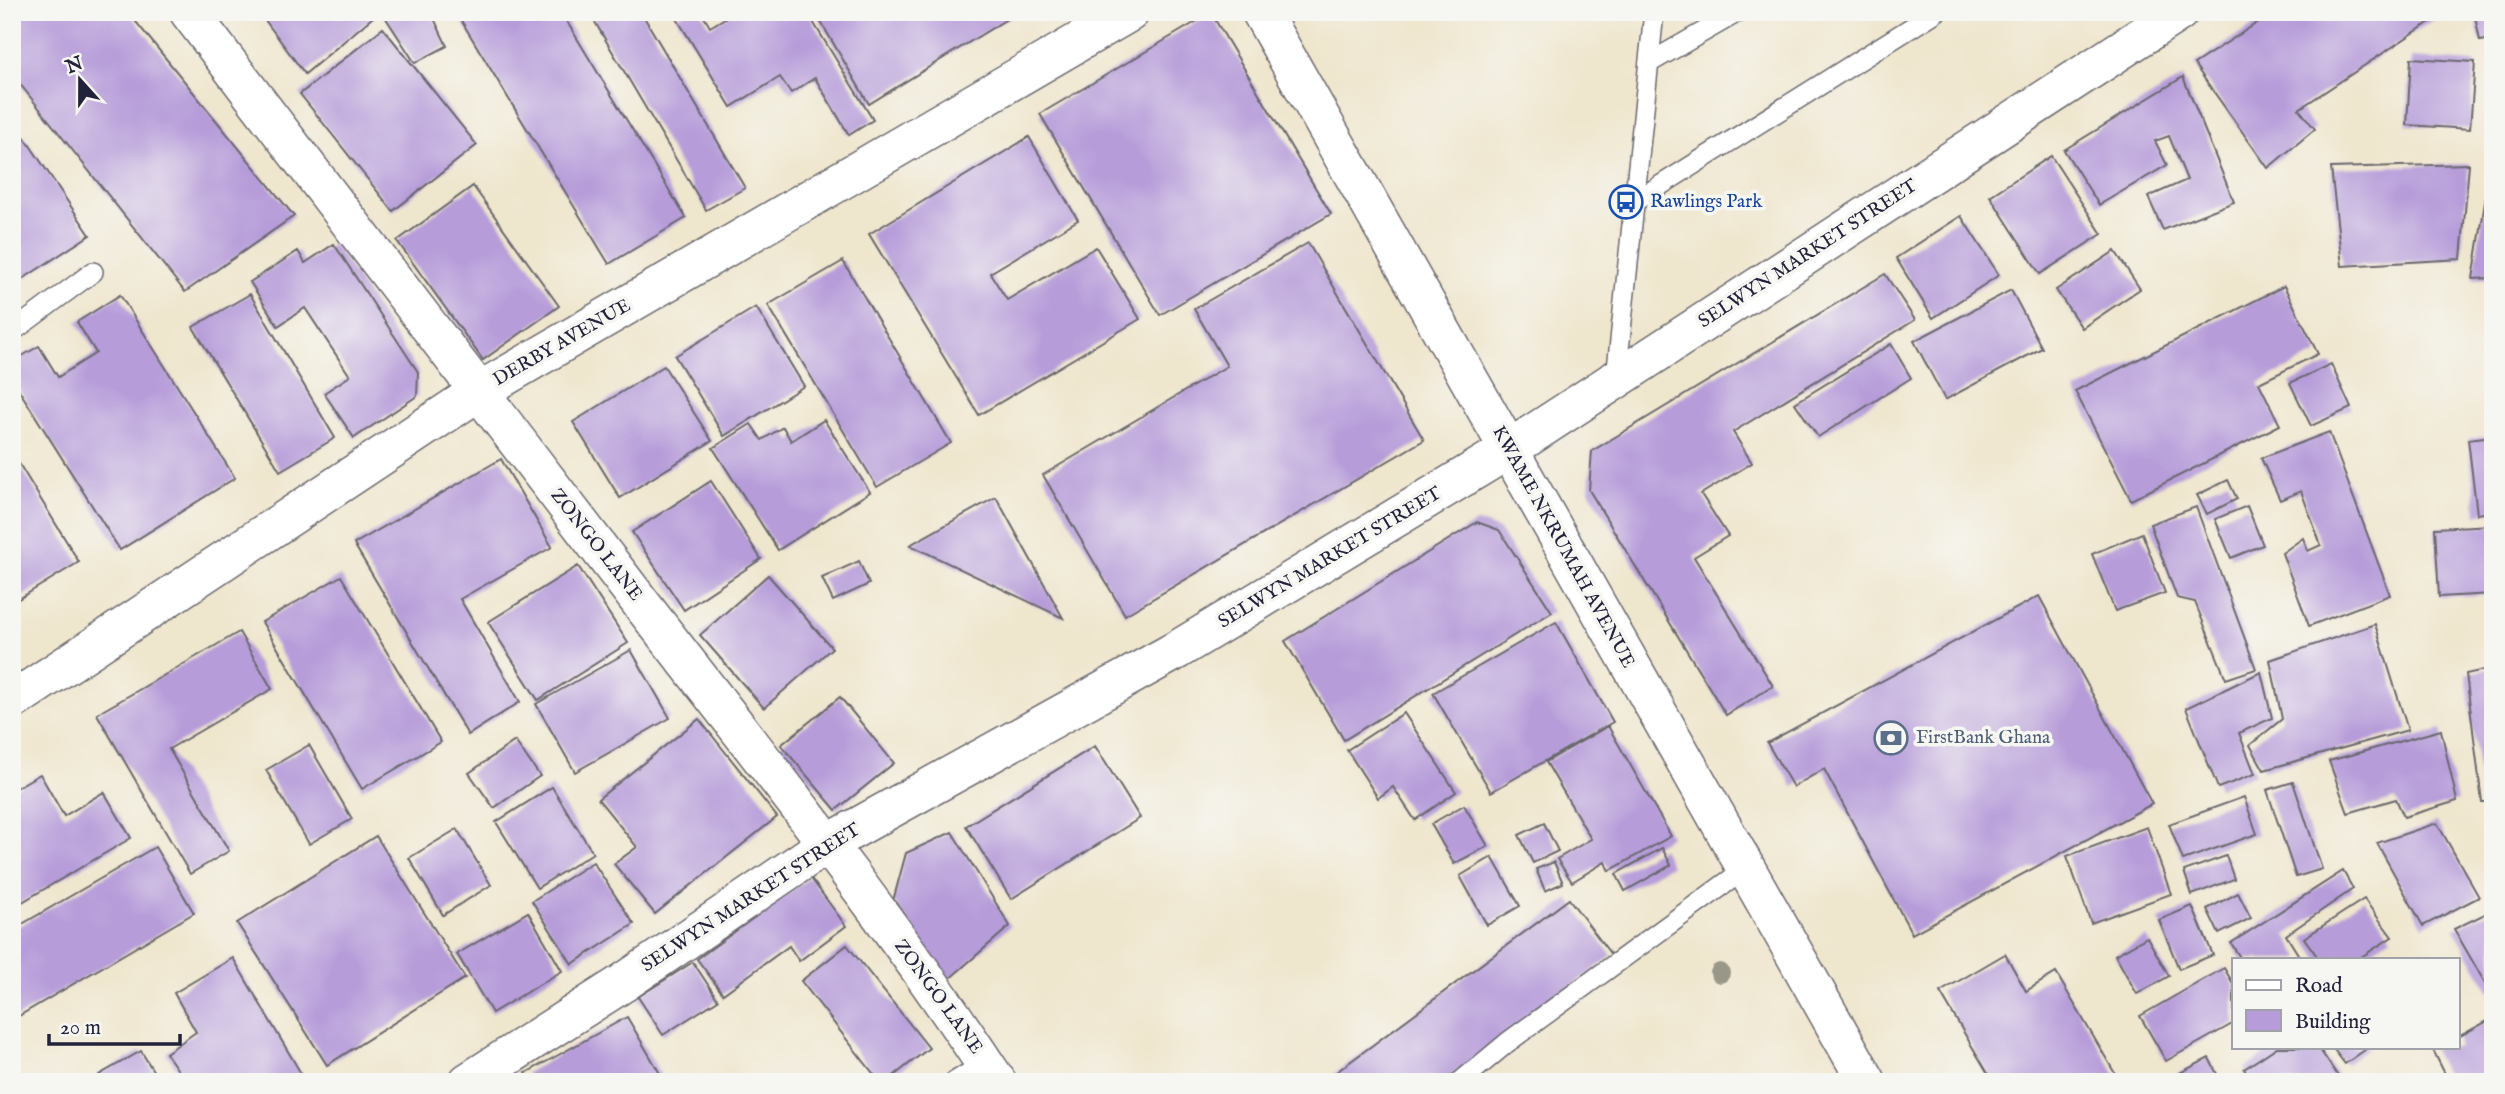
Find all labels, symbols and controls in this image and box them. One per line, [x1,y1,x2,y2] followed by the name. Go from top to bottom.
[46,46,116,116] north arrow
[62,52,87,81] text: N
[1694,174,1922,334] street label: SELWYN MARKET STREET
[1607,183,1645,221] bus stop icon: Rawlings Park
[1650,190,1763,214] place label: Rawlings Park
[489,294,635,392] street label: DERBY AVENUE
[1486,422,1640,672] street label: KWAME NKRUMAH AVENUE
[1214,482,1446,634] street label: SELWYN MARKET STREET
[545,484,647,606] street label: ZONGO LANE
[1872,719,1910,757] bank icon: FirstBank Ghana
[1916,726,2051,750] place label: FirstBank Ghana
[637,818,865,978] street label: SELWYN MARKET STREET
[888,935,988,1059] street label: ZONGO LANE
[2232,958,2460,1048] legend
[2295,973,2343,1000] text: Road
[49,1003,180,1047] scale bar
[2295,1009,2371,1036] text: Building
[60,1015,101,1042] text: 20 m

